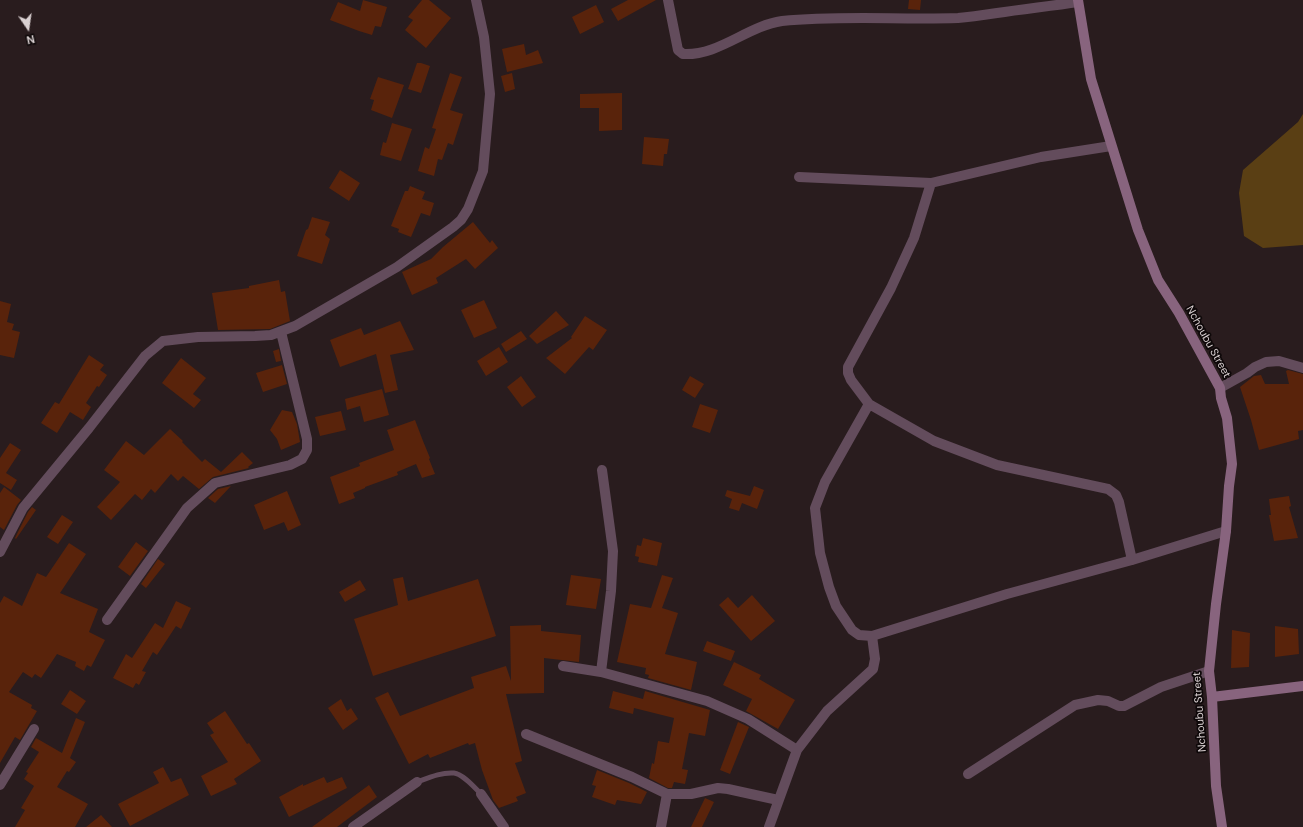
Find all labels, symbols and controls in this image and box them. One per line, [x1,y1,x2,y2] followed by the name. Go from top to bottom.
[8,8,48,48] north arrow
[25,32,36,47] text: N
[1183,304,1233,380] street label: Nchoubu Street
[1191,671,1209,753] street label: Nchoubu Street

